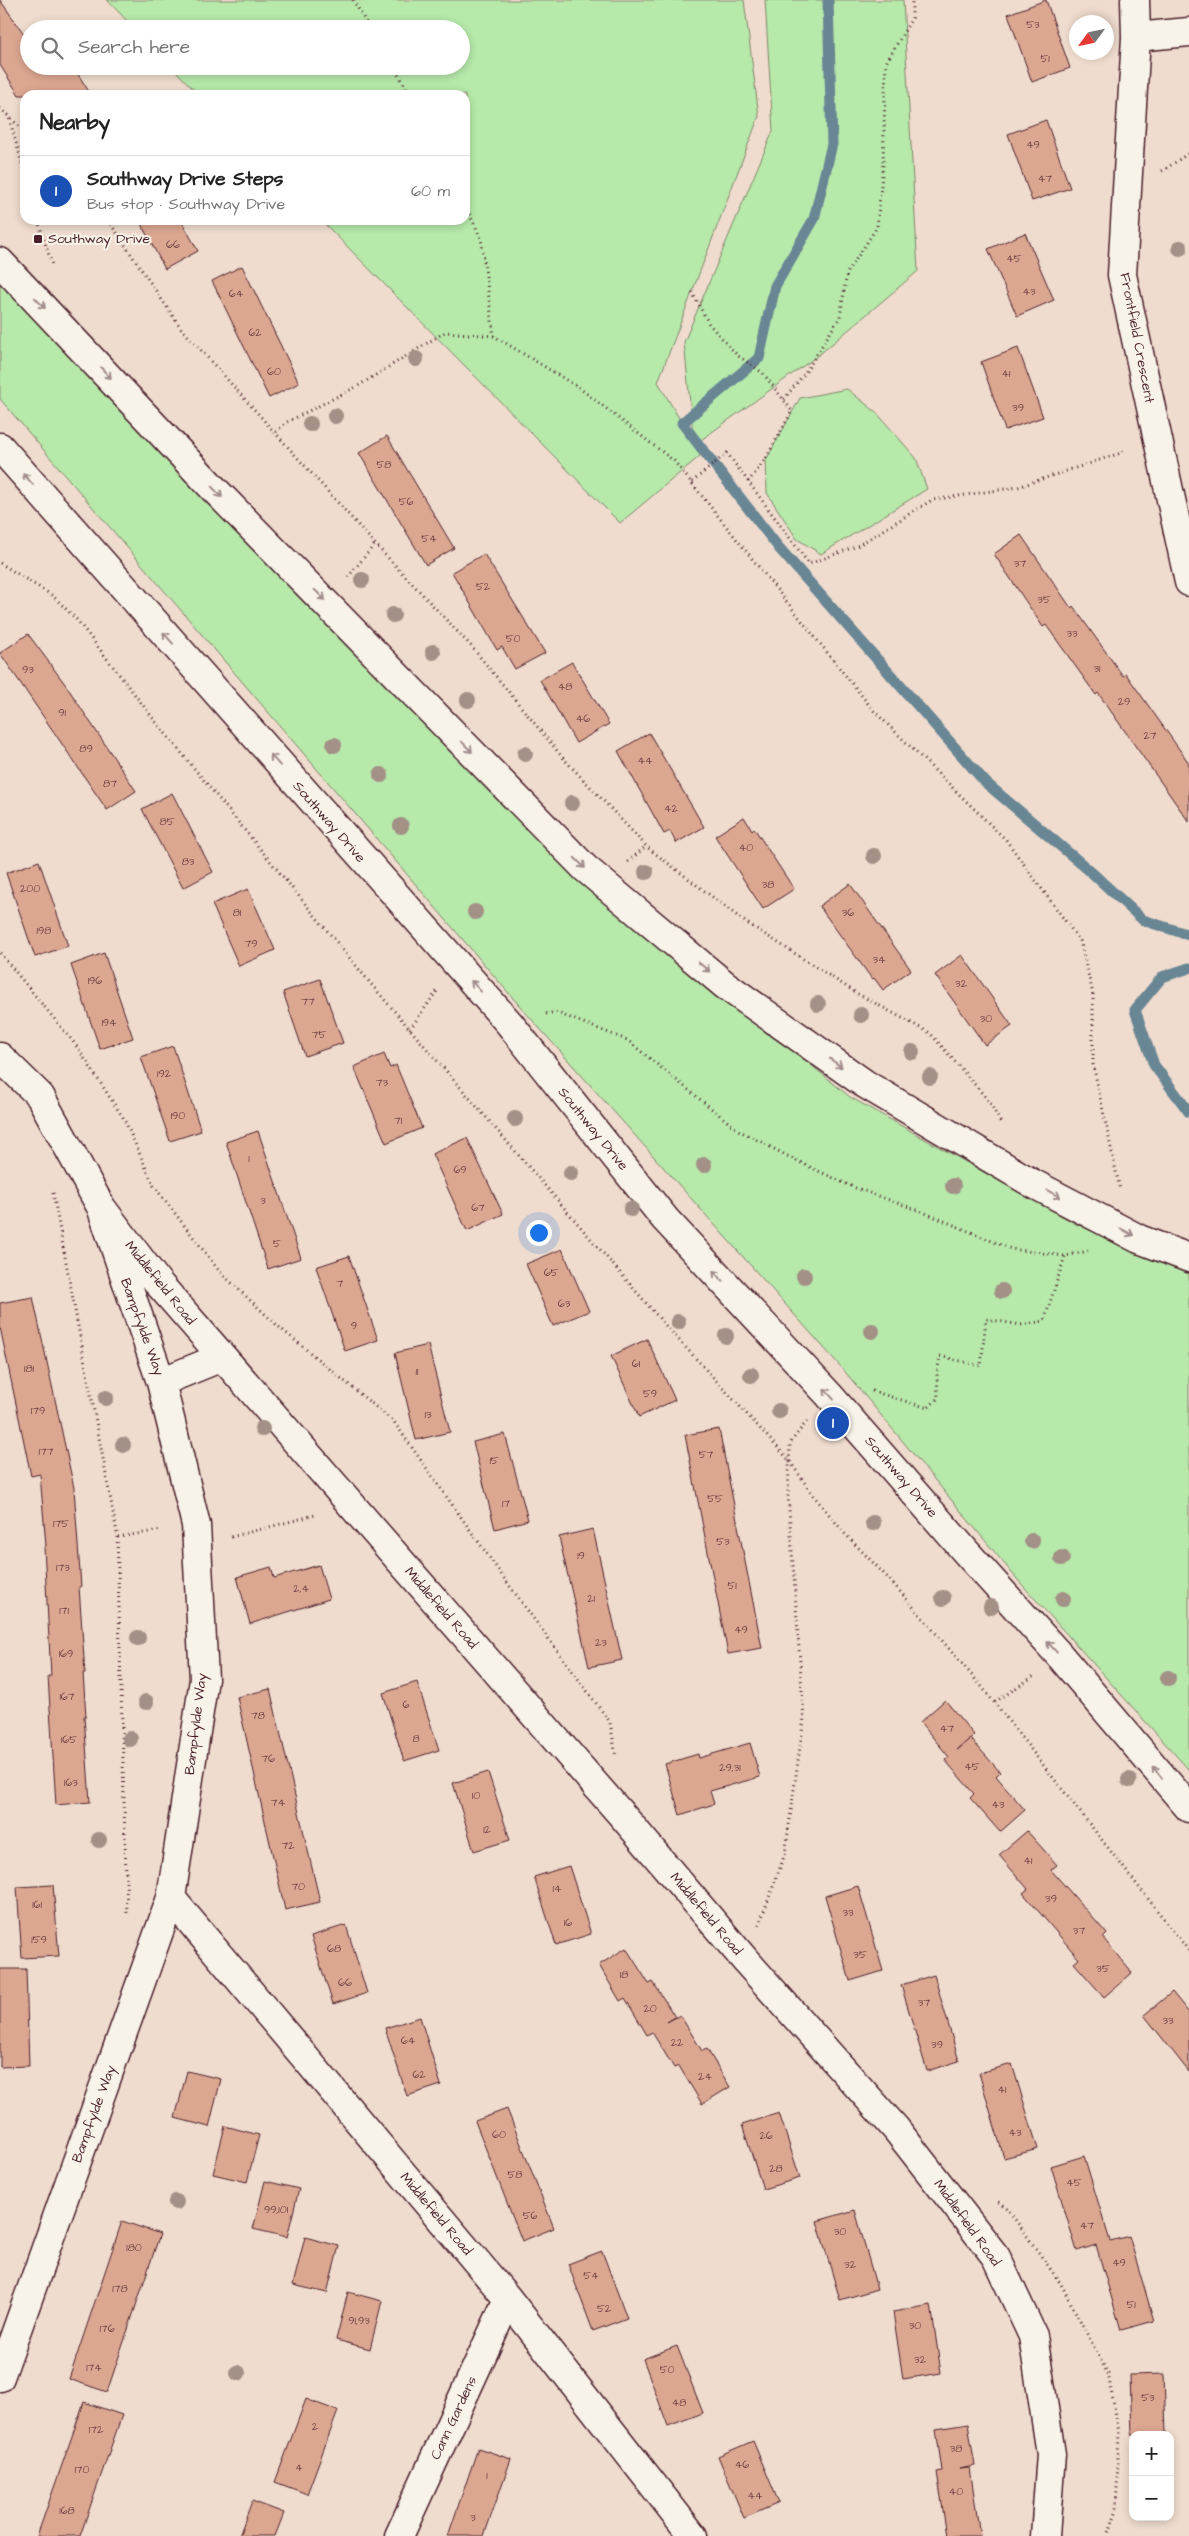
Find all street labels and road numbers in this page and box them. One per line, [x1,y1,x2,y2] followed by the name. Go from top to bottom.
[1115,271,1160,405] street label: Frontfield Crescent
[288,777,370,867] street label: Southway Drive
[553,1083,633,1175] street label: Southway Drive
[120,1237,200,1329] street label: Middlefield Road
[115,1276,169,1379] street label: Bampfylde Way
[860,1432,942,1522] street label: Southway Drive
[400,1563,482,1653] street label: Middlefield Road
[180,1672,212,1776] street label: Bampfylde Way
[665,1868,747,1960] street label: Middlefield Road
[67,2062,121,2165] street label: Bampfylde Way
[395,2168,477,2260] street label: Middlefield Road
[929,2175,1005,2271] street label: Middlefield Road
[426,2373,482,2463] street label: Cann Gardens

